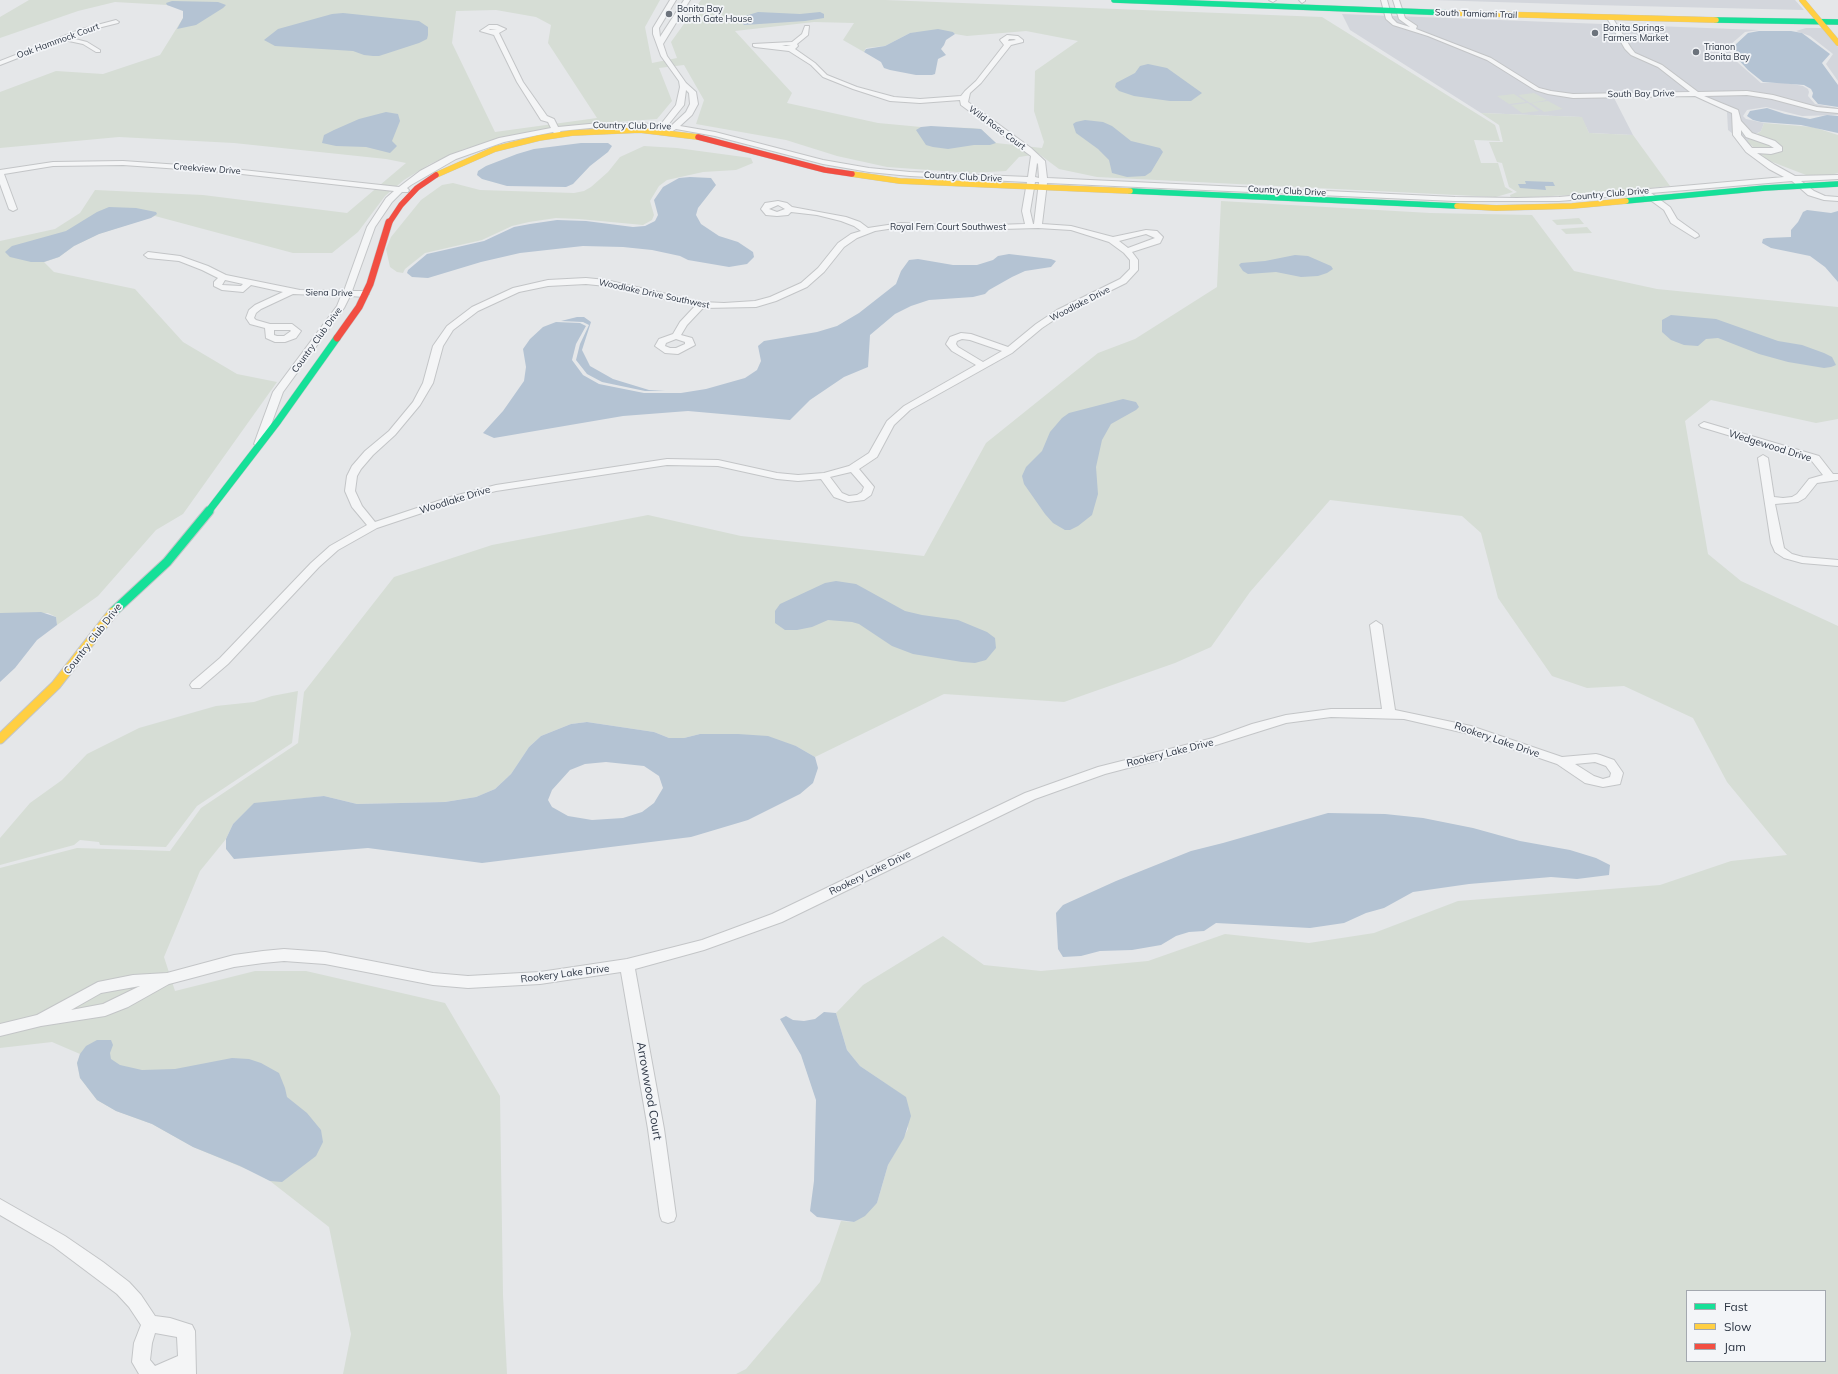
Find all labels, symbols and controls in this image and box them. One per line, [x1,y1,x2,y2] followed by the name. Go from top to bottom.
[677,4,752,25] place label: Bonita Bay North Gate House
[1435,7,1517,21] street label: South Tamiami Trail
[664,9,674,19] marker: Bonita Bay North Gate House
[15,21,101,61] street label: Oak Hammock Court
[1603,23,1668,44] place label: Bonita Springs Farmers Market
[1590,28,1600,38] marker: Bonita Springs Farmers Market
[1704,42,1750,63] place label: Trianon Bonita Bay
[1691,47,1701,57] marker: Trianon Bonita Bay
[1607,88,1675,100] street label: South Bay Drive
[966,104,1028,152] street label: Wild Rose Court
[593,120,671,132] street label: Country Club Drive
[173,161,241,177] street label: Creekview Drive
[924,170,1002,184] street label: Country Club Drive
[1248,184,1326,198] street label: Country Club Drive
[1571,185,1649,203] street label: Country Club Drive
[890,222,1006,232] street label: Royal Fern Court Southwest
[598,277,710,311] street label: Woodlake Drive Southwest
[1048,284,1112,324] street label: Woodlake Drive
[305,287,353,299] street label: Siena Drive
[290,305,344,375] street label: Country Club Drive
[1727,428,1813,464] street label: Wedgewood Drive
[418,484,492,516] street label: Woodlake Drive
[62,601,124,677] street label: Country Club Drive
[1453,720,1541,760] street label: Rookery Lake Drive
[1125,736,1215,770] street label: Rookery Lake Drive
[827,848,913,898] street label: Rookery Lake Drive
[520,963,610,985] street label: Rookery Lake Drive
[633,1041,665,1141] street label: Arrowwood Court
[1686,1290,1826,1362] legend
[1724,1299,1748,1314] text: Fast
[1724,1319,1752,1334] text: Slow
[1724,1339,1746,1354] text: Jam

